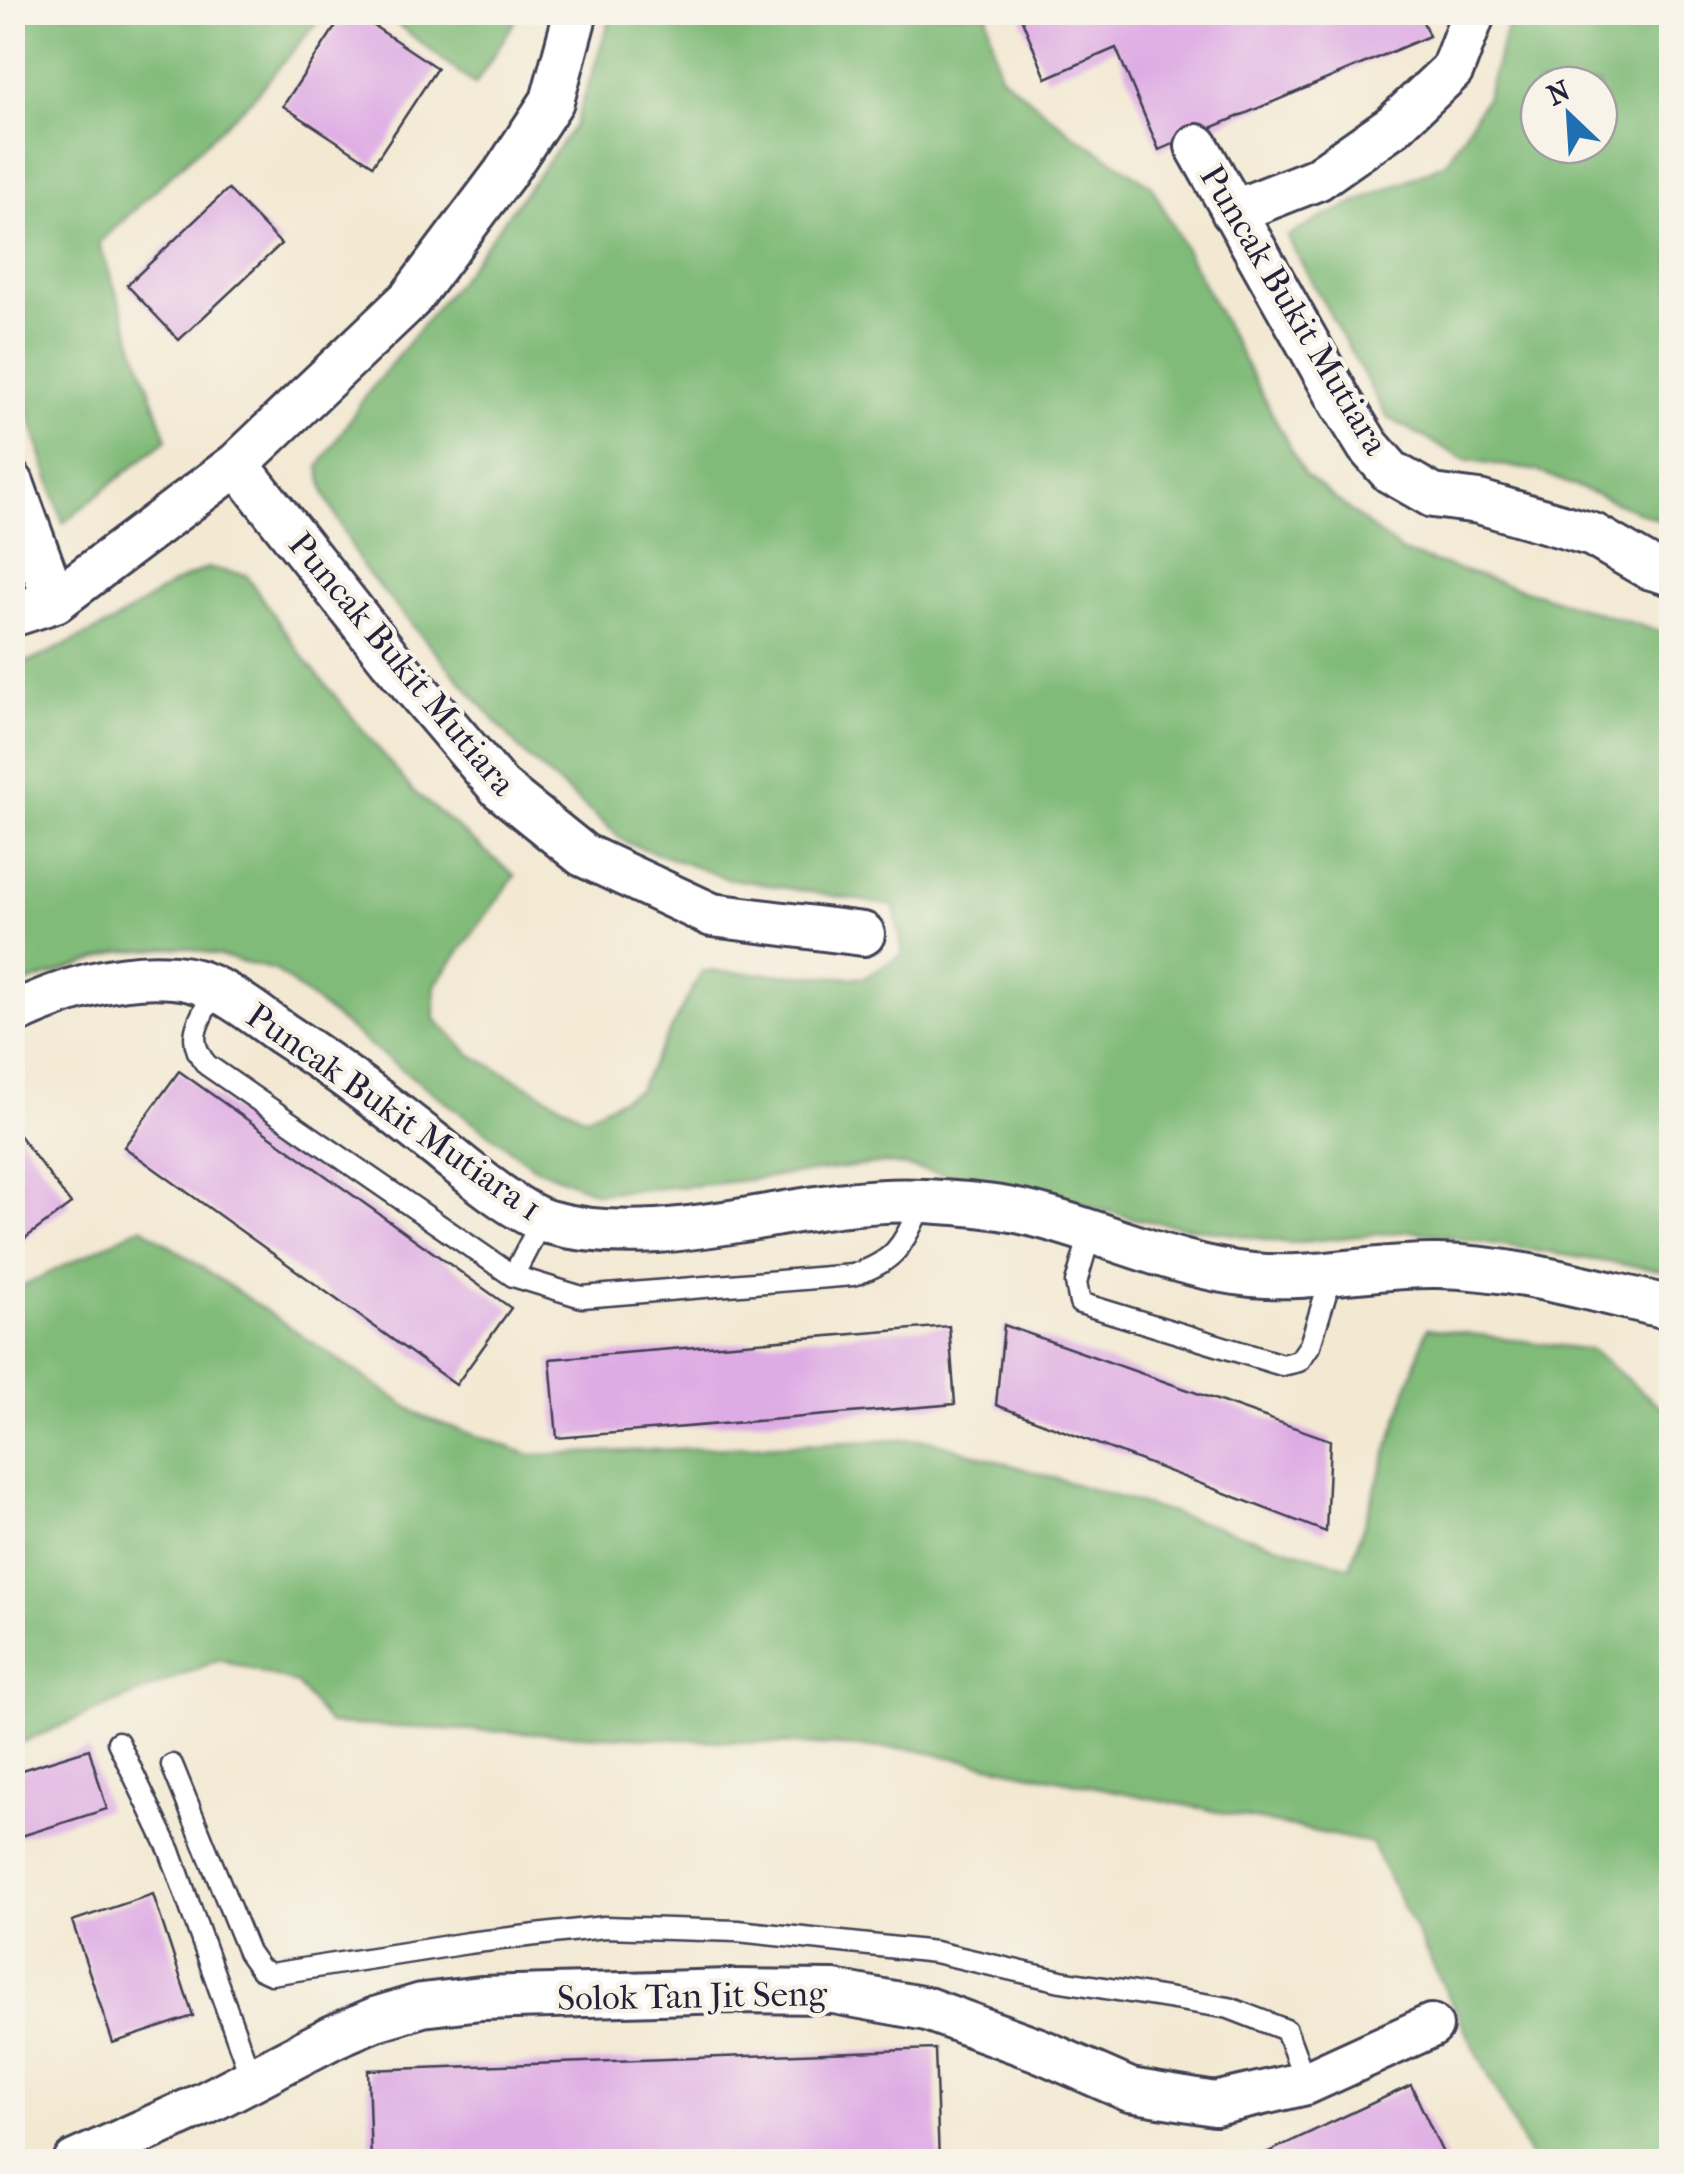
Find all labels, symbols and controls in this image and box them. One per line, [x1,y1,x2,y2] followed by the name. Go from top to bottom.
[1519,65,1619,165] north arrow
[1542,73,1576,112] text: N
[1191,158,1397,463] street label: Puncak Bukit Mutiara
[280,524,524,804] street label: Puncak Bukit Mutiara
[239,995,549,1229] street label: Puncak Bukit Mutiara 1
[557,1973,828,2019] street label: Solok Tan Jit Seng

